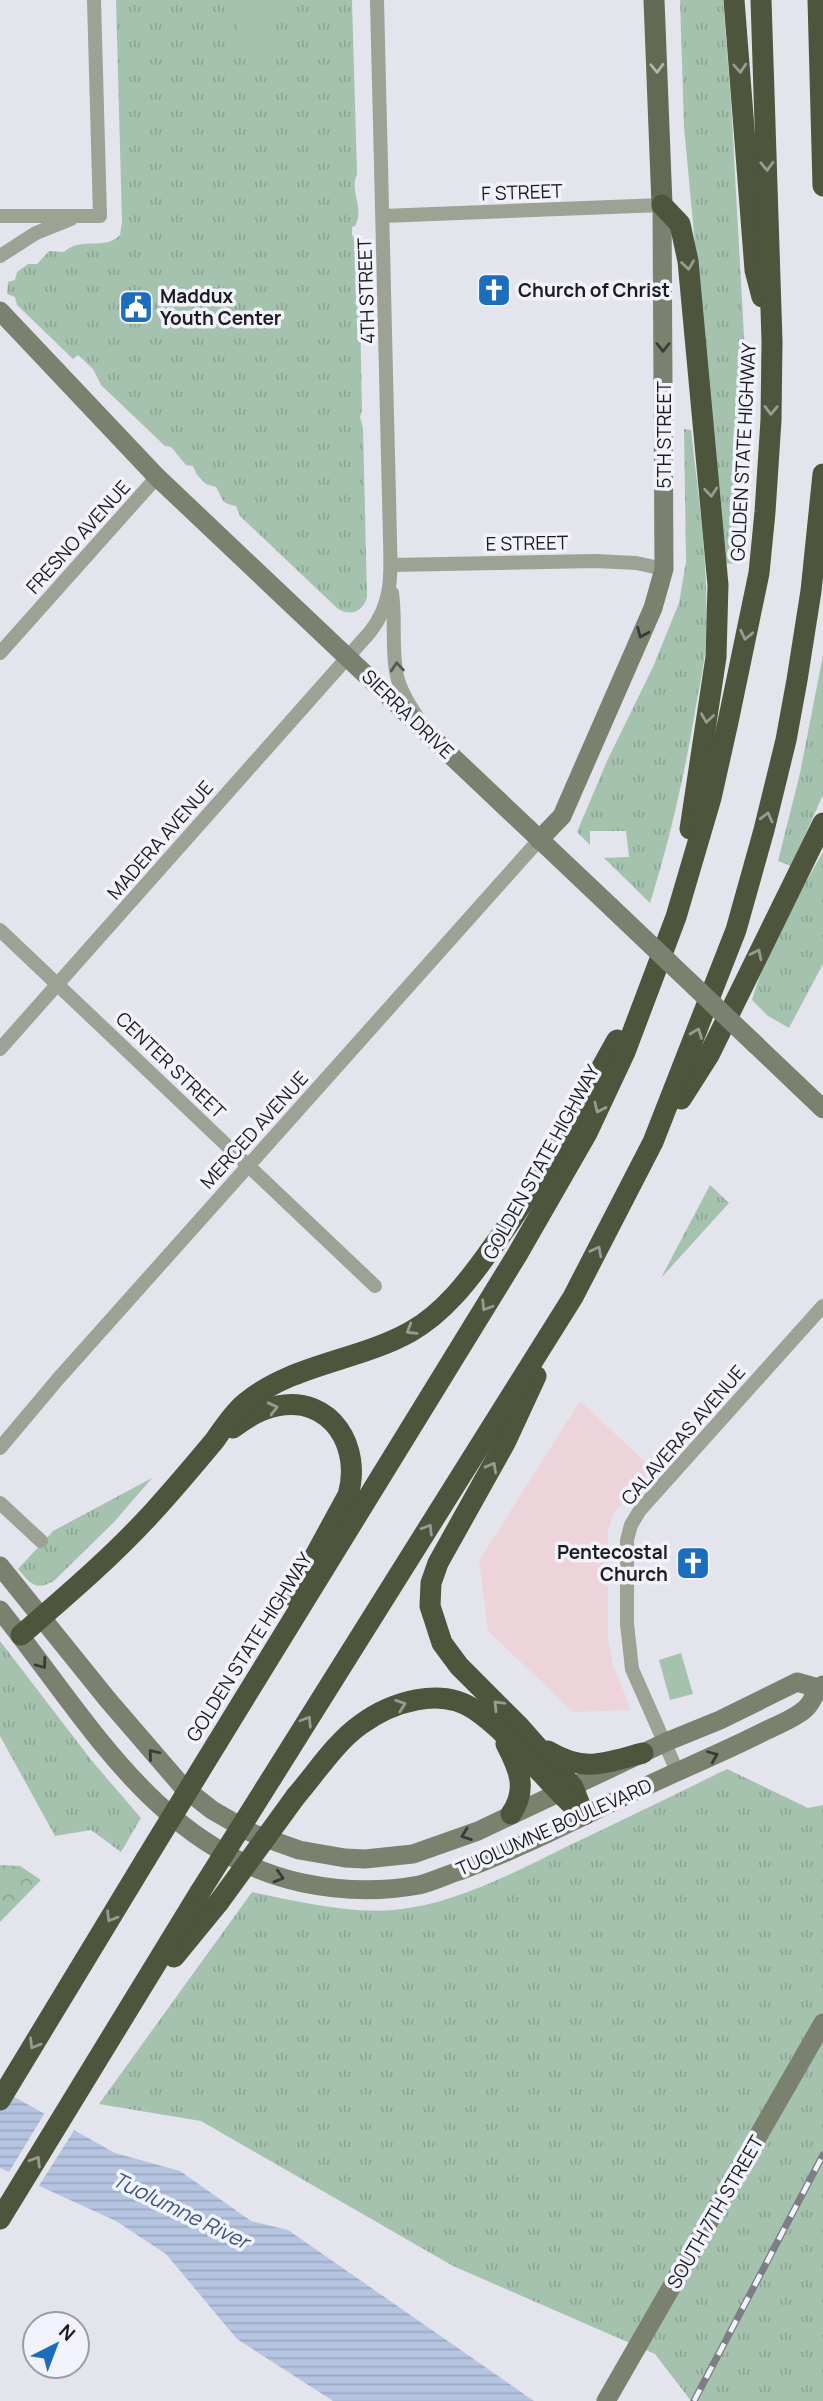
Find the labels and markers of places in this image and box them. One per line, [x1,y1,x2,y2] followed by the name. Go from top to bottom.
[475,271,513,309] church icon: Church of Christ
[518,277,670,303] place label: Church of Christ
[160,283,282,331] place label: Maddux Youth Center
[117,288,155,326] public building icon: Maddux Youth Center
[557,1539,668,1587] place label: Pentecostal Church
[674,1544,712,1582] church icon: Pentecostal Church

